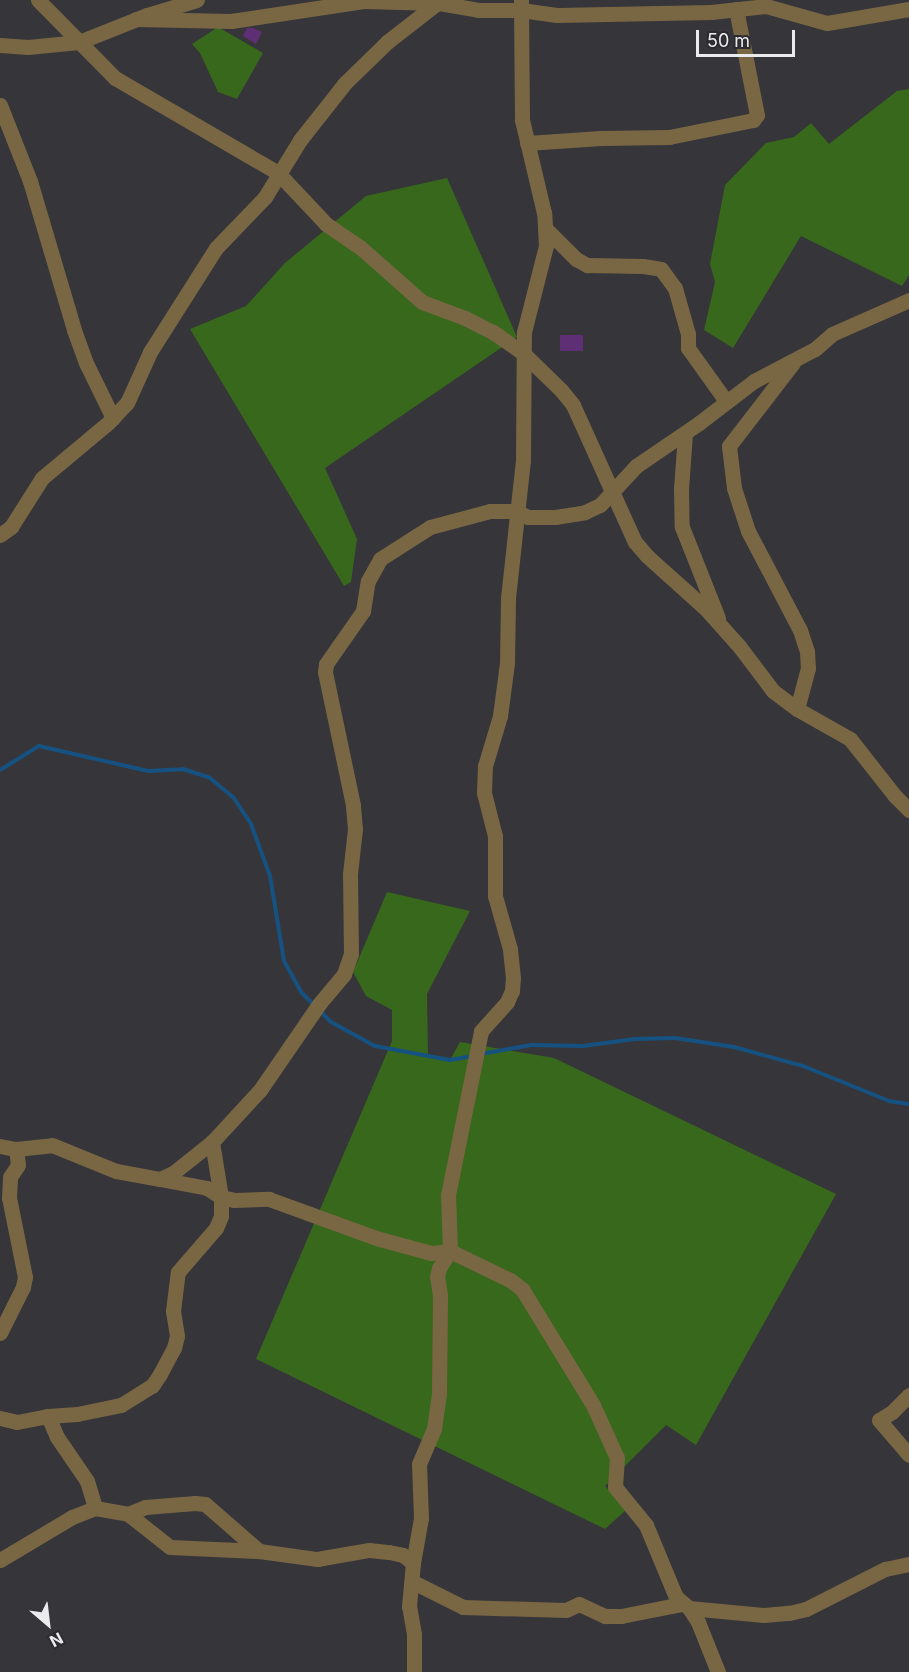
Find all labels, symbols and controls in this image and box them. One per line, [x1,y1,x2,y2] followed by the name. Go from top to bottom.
[699,18,798,56] scale bar
[707,30,750,51] text: 50 m
[18,1594,78,1654] north arrow
[46,1628,67,1652] text: N

